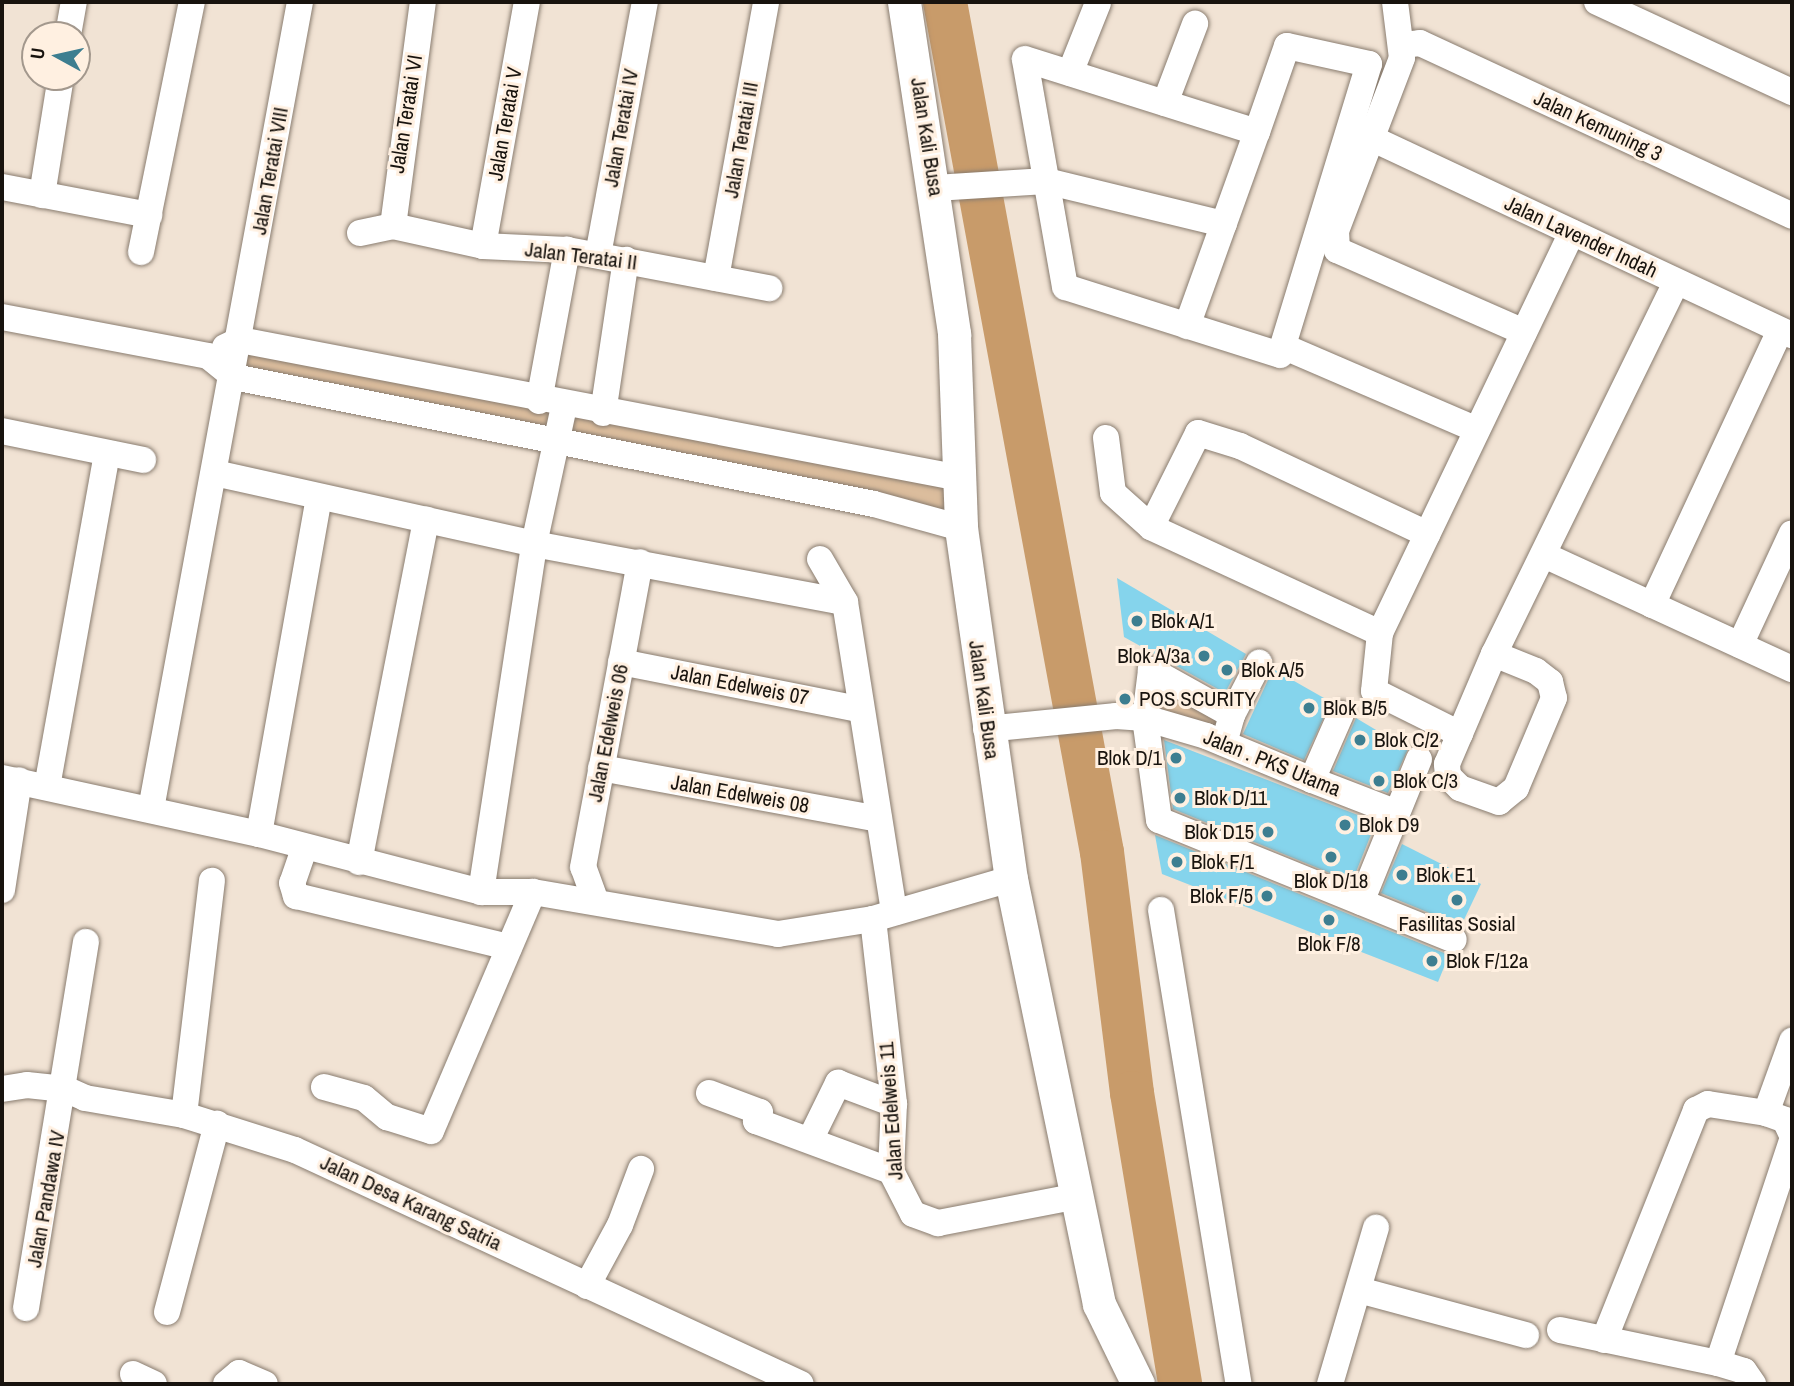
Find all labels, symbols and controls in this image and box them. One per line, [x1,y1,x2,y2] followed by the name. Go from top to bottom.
[21,21,91,91] north arrow
[24,46,51,61] text: U
[384,53,428,175] street label: Jalan Teratai VI
[483,65,527,183] street label: Jalan Teratai V
[598,67,644,189] street label: Jalan Teratai IV
[905,76,949,198] street label: Jalan Kali Busa
[718,80,764,200] street label: Jalan Teratai III
[1530,85,1666,167] street label: Jalan Kemuning 3
[246,105,294,237] street label: Jalan Teratai VIII
[1501,191,1661,283] street label: Jalan Lavender Indah
[523,237,639,275] street label: Jalan Teratai II
[1151,608,1215,634] place label: Blok A/1
[1129,613,1145,629] marker: Blok A/1
[963,639,1005,761] street label: Jalan Kali Busa
[1116,643,1190,669] place label: Blok A/3a
[1196,648,1212,664] marker: Blok A/3a
[1241,657,1305,683] place label: Blok A/5
[669,659,811,711] street label: Jalan Edelweis 07
[582,662,634,804] street label: Jalan Edelweis 06
[1219,662,1235,678] marker: Blok A/5
[1139,686,1256,712] place label: POS SCURITY
[1117,691,1133,707] marker: POS SCURITY
[1323,695,1387,721] place label: Blok B/5
[1301,700,1317,716] marker: Blok B/5
[1200,724,1344,802] street label: Jalan . PKS Utama
[1374,727,1439,753] place label: Blok C/2
[1352,732,1368,748] marker: Blok C/2
[1097,745,1162,771] place label: Blok D/1
[1168,750,1184,766] marker: Blok D/1
[1393,768,1458,794] place label: Blok C/3
[669,769,811,819] street label: Jalan Edelweis 08
[1371,773,1387,789] marker: Blok C/3
[1194,785,1267,811] place label: Blok D/11
[1172,790,1188,806] marker: Blok D/11
[1359,812,1419,838] place label: Blok D9
[1337,817,1353,833] marker: Blok D9
[1184,819,1254,845] place label: Blok D15
[1260,824,1276,840] marker: Blok D15
[1191,849,1254,875] place label: Blok F/1
[1323,849,1339,865] marker: Blok D/18
[1169,854,1185,870] marker: Blok F/1
[1416,862,1475,888] place label: Blok E1
[1394,867,1410,883] marker: Blok E1
[1294,868,1368,894] place label: Blok D/18
[1190,883,1253,909] place label: Blok F/5
[1259,888,1275,904] marker: Blok F/5
[1449,892,1465,908] marker: Fasilitas Sosial
[1399,911,1515,937] place label: Fasilitas Sosial
[1321,912,1337,928] marker: Blok F/8
[1297,931,1361,957] place label: Blok F/8
[1446,948,1528,974] place label: Blok F/12a
[1424,953,1440,969] marker: Blok F/12a
[874,1041,908,1181] street label: Jalan Edelweis 11
[22,1128,70,1270] street label: Jalan Pandawa IV
[316,1150,506,1256] street label: Jalan Desa Karang Satria

